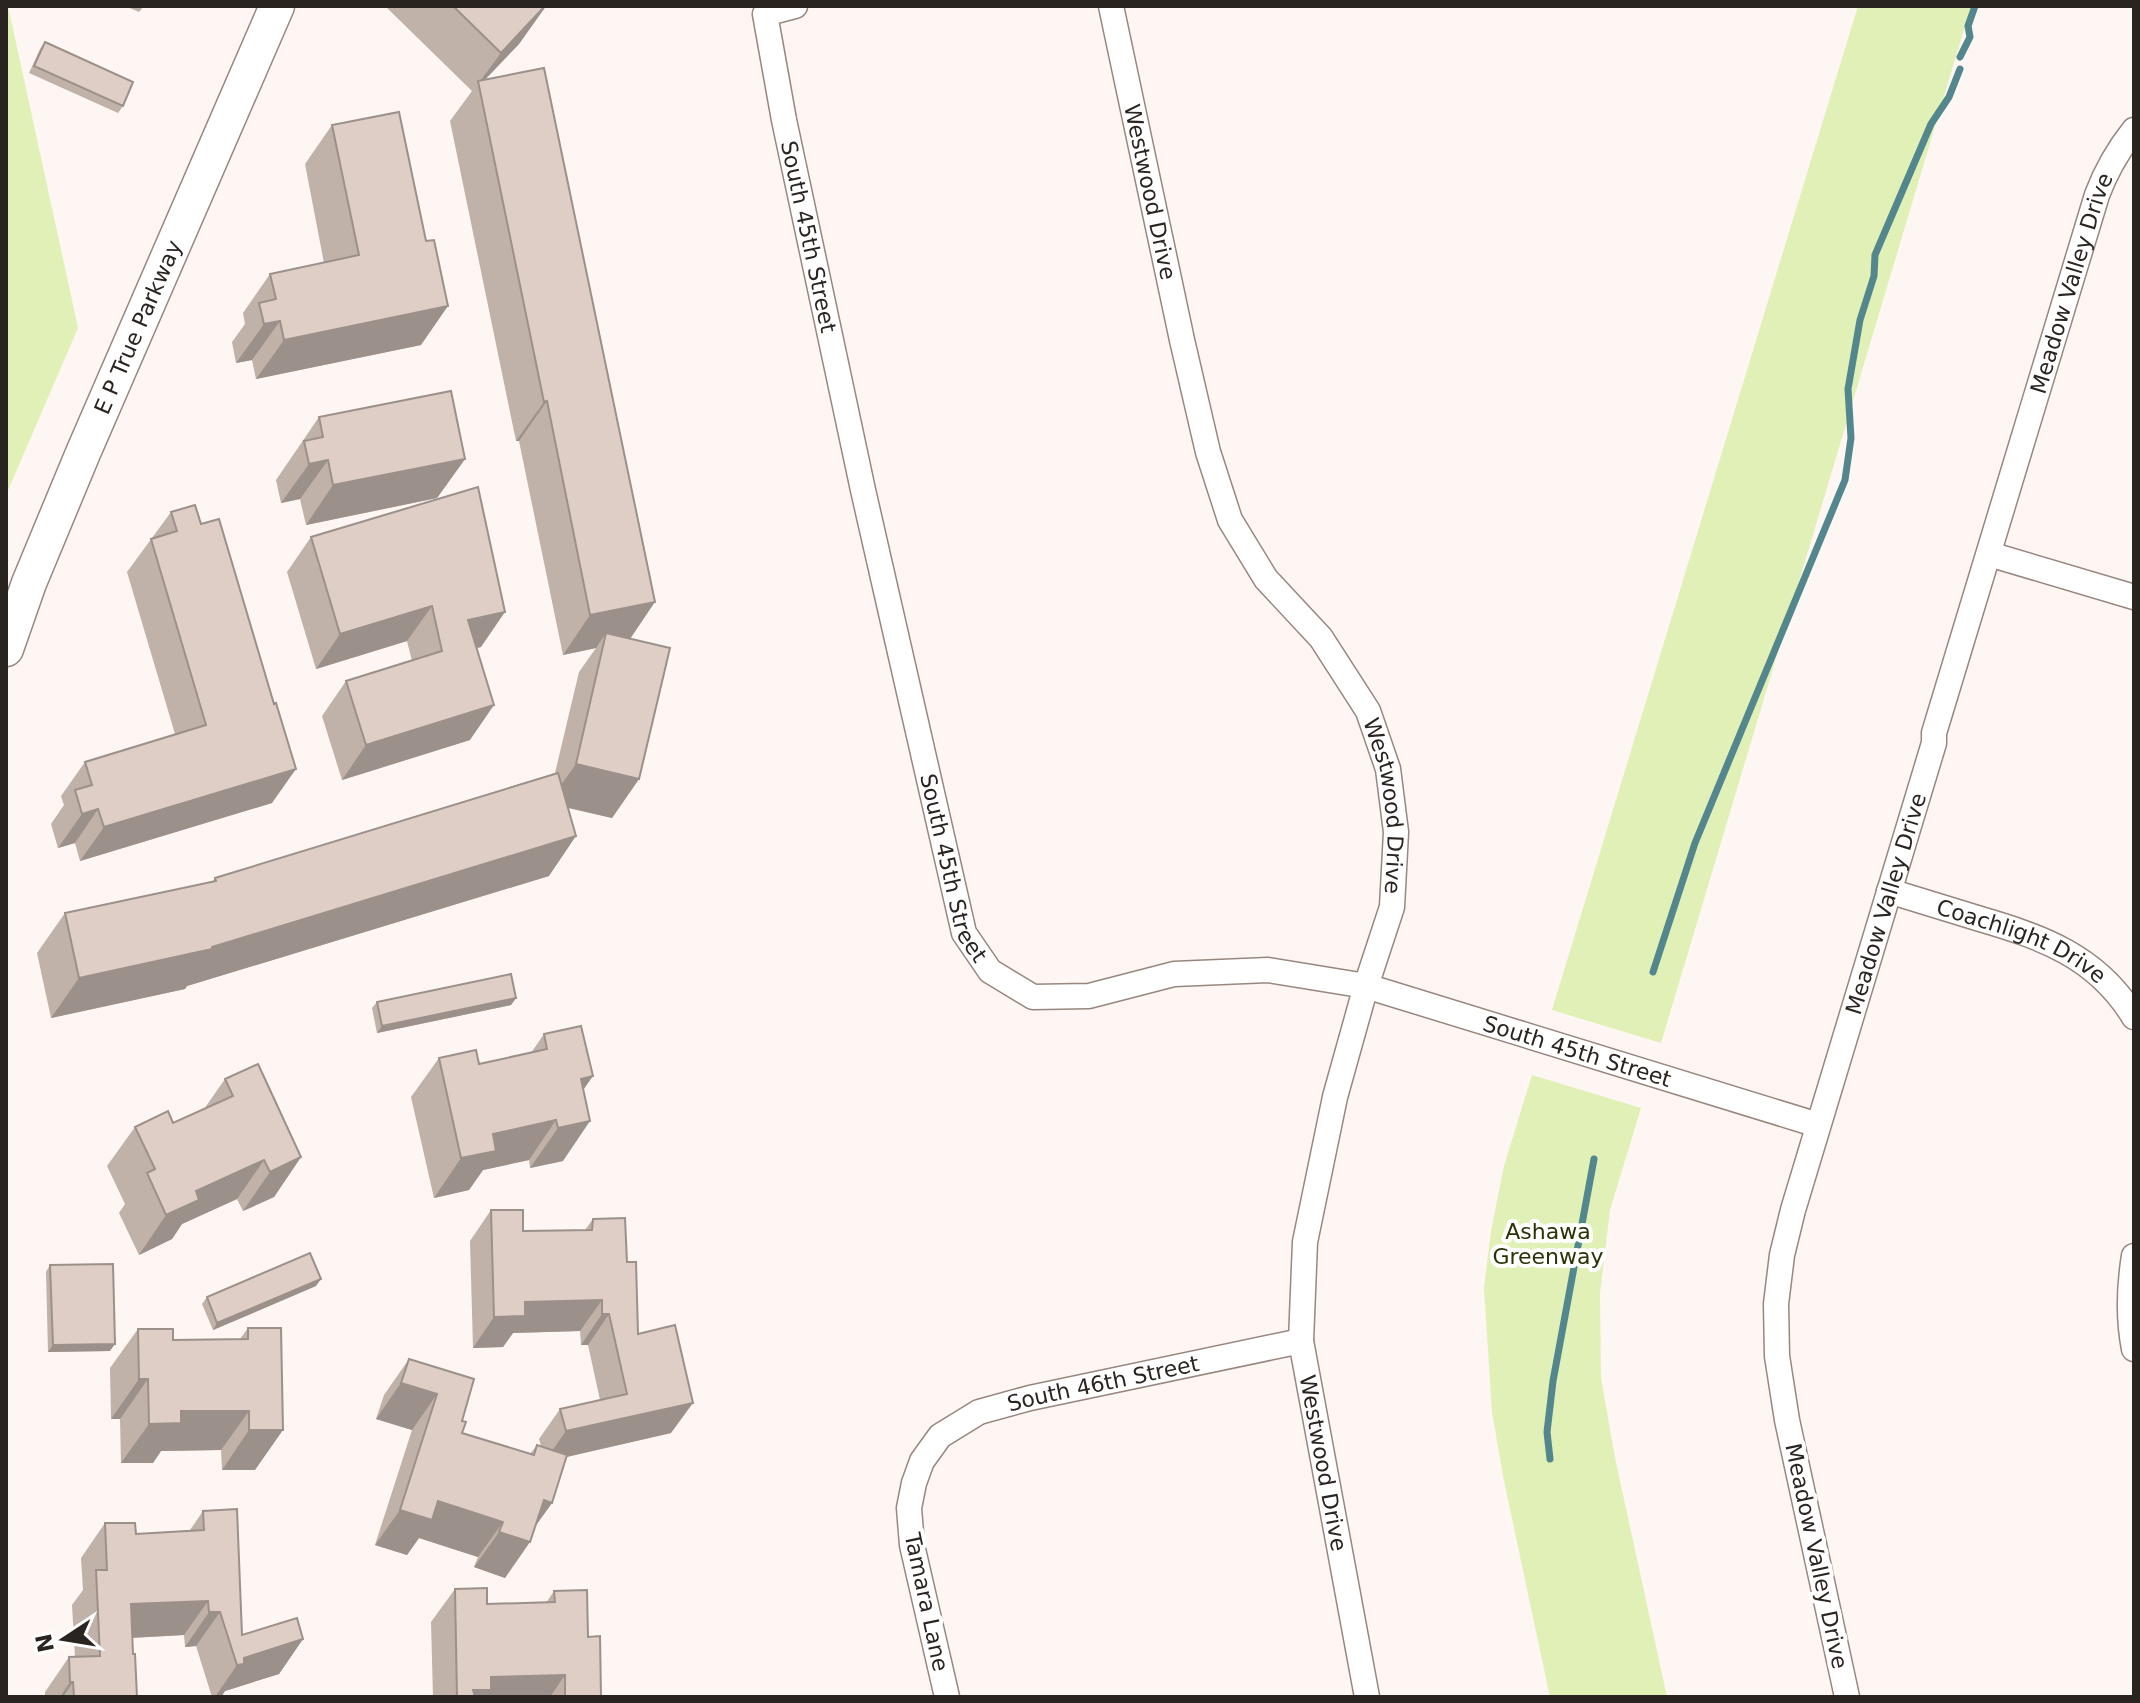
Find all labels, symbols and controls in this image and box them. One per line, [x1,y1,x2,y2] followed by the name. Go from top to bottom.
[1119,102,1181,282] street label: Westwood Drive
[776,139,841,335] street label: South 45th Street
[2026,169,2118,397] street label: Meadow Valley Drive
[89,236,187,418] street label: E P True Parkway
[1358,715,1408,895] street label: Westwood Drive
[915,771,992,967] street label: South 45th Street
[1841,790,1931,1017] street label: Meadow Valley Drive
[1934,894,2111,988] street label: Coachlight Drive
[1480,1011,1675,1092] street label: South 45th Street
[1492,1219,1604,1269] park label: Ashawa Greenway
[1004,1351,1202,1417] street label: South 46th Street
[1295,1373,1352,1553] street label: Westwood Drive
[1780,1441,1853,1671] street label: Meadow Valley Drive
[899,1530,953,1674] street label: Tamara Lane
[24,1599,104,1679] north arrow
[31,1631,59,1655] text: N

